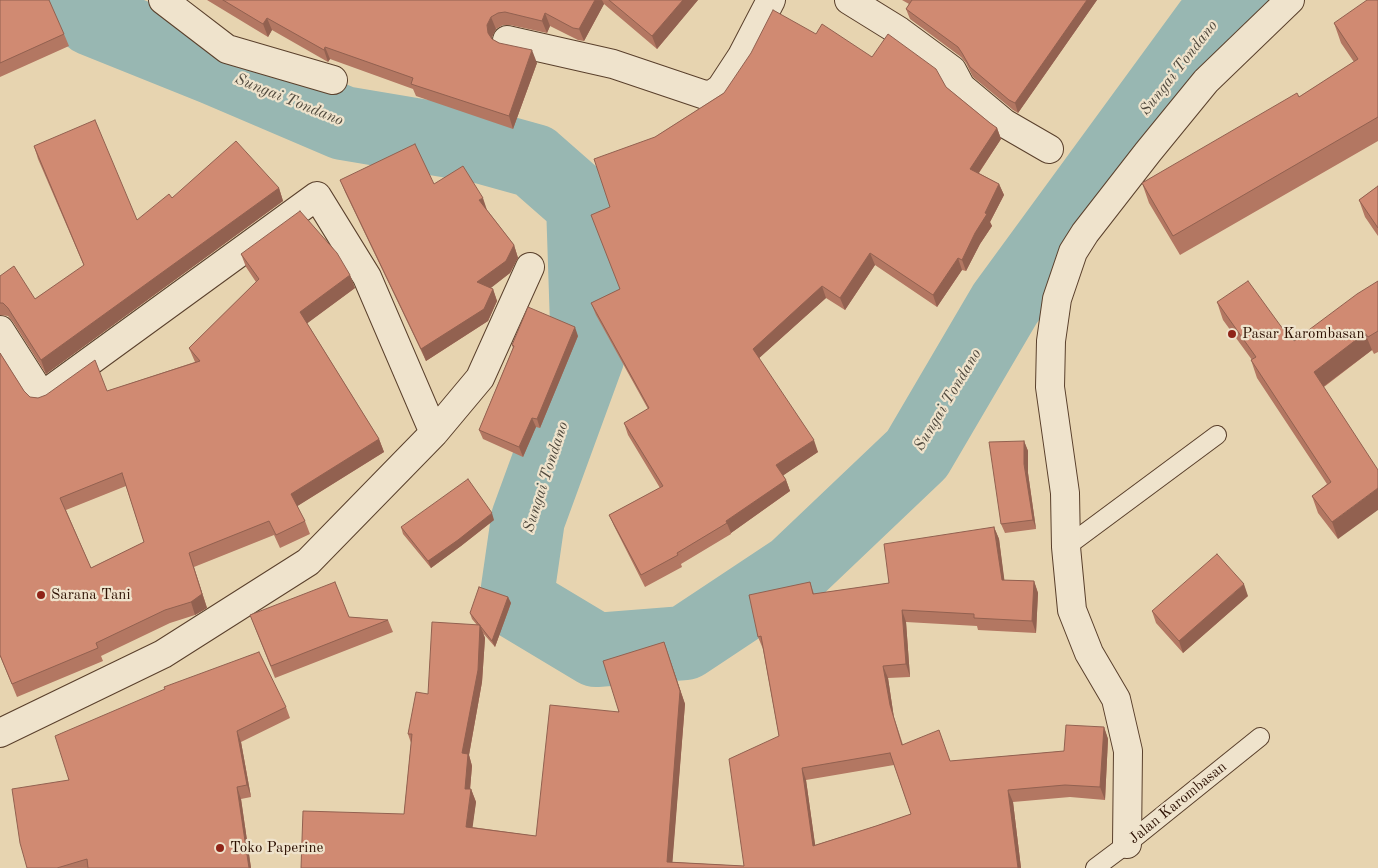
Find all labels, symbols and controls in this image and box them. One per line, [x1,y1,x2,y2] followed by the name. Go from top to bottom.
[1136,17,1222,119] water label: Sungai Tondano
[232,69,346,131] water label: Sungai Tondano
[1242,325,1365,343] place label: Pasar Karombasan
[1226,328,1238,340] marker: Pasar Karombasan
[910,346,986,454] water label: Sungai Tondano
[519,419,573,535] water label: Sungai Tondano
[51,586,130,604] place label: Sarana Tani
[35,589,47,601] marker: Sarana Tani
[1125,758,1231,848] street label: Jalan Karombasan
[230,839,323,857] place label: Toko Paperine
[214,842,226,854] marker: Toko Paperine

